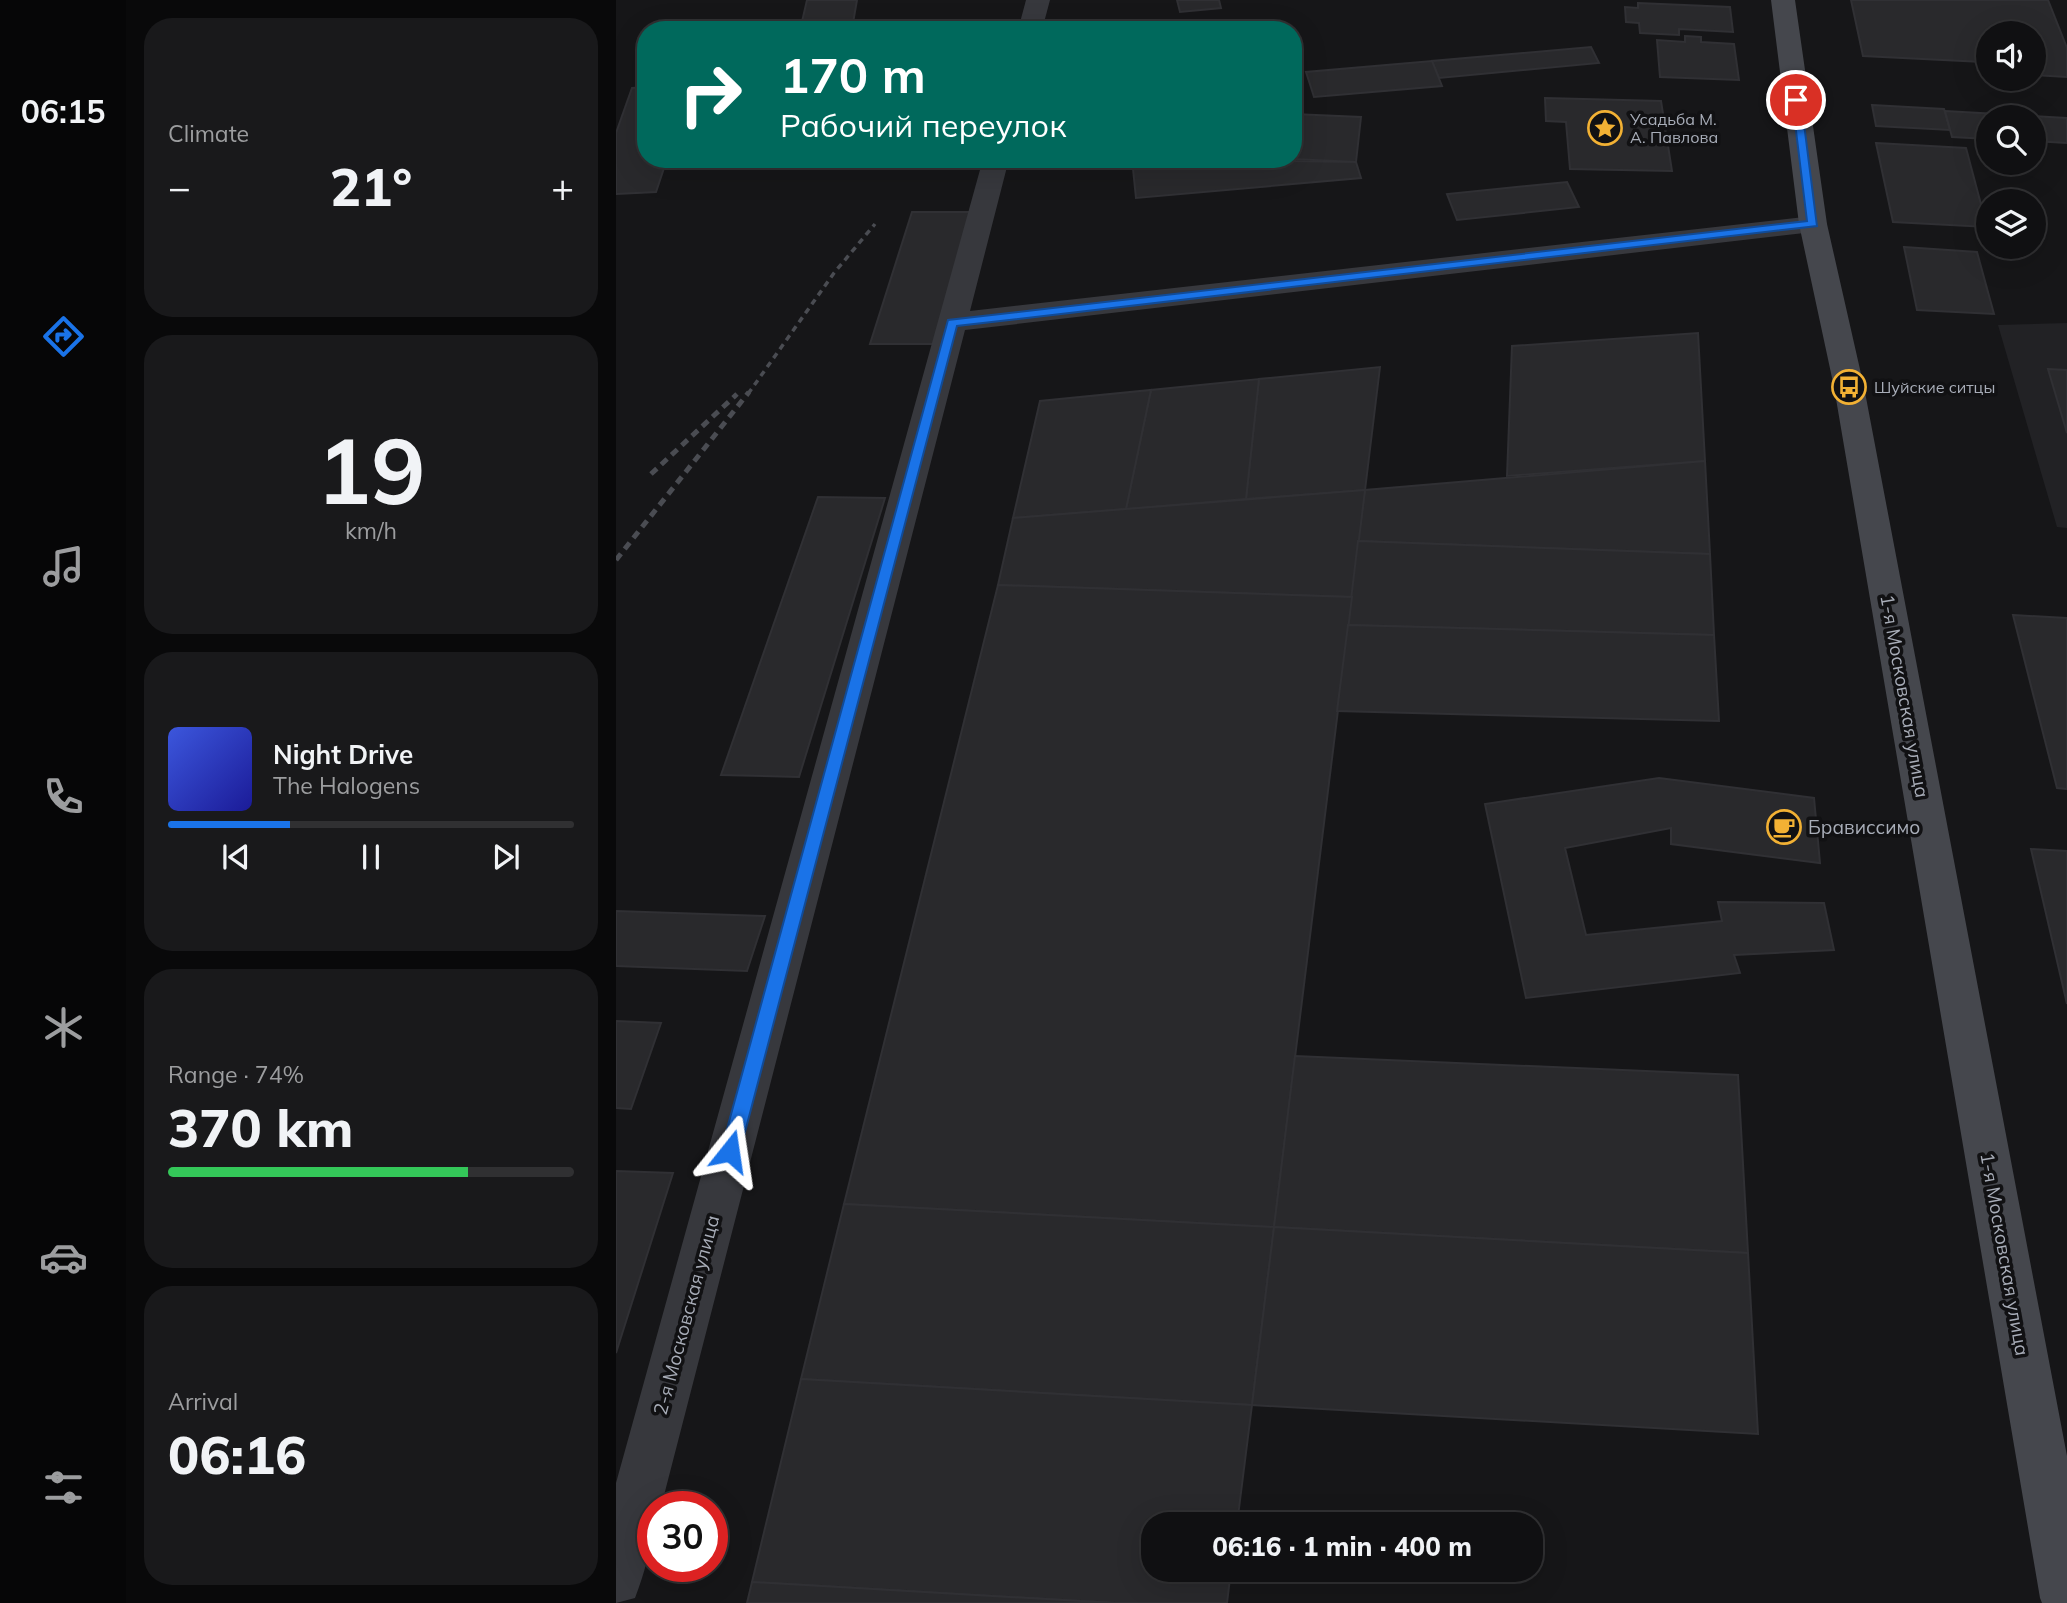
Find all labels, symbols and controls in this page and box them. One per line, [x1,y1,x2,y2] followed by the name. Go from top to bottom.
[1976,21,2046,259] map controls
[1976,21,2046,91] button: sound
[780,44,926,105] text: 170 m
[665,49,756,140] icon: right
[1766,70,1826,130] pin
[1777,81,1815,119] icon: arrive
[21,91,105,131] text: 06:15
[780,105,1066,145] text: Рабочий переулок
[1976,105,2046,175] button: search
[1586,109,1624,147] place icon: Усадьба М. А. Павлова
[1629,109,1718,147] place label: Усадьба М. А. Павлова
[168,119,249,148] text: Climate
[330,154,412,219] text: 21°
[168,163,191,211] text: −
[551,163,574,211] text: +
[1976,189,2046,259] button: layers
[39,312,88,361] icon: directions
[1830,368,1868,406] bus stop icon: Шуйские ситцы
[1874,377,1995,397] place label: Шуйские ситцы
[316,413,426,527] text: 19
[345,516,397,545] text: km/h
[39,542,88,591] icon: music
[1875,593,1935,799] street label: 1-я Московская улица
[273,738,413,771] text: Night Drive
[273,771,420,800] text: The Halogens
[39,772,88,821] icon: phone
[1765,808,1803,846] cafe icon: Брависсимо
[1808,815,1920,839] place label: Брависсимо
[217,838,255,876] icon: previous
[352,838,390,876] icon: pause
[487,838,525,876] icon: next
[39,1003,88,1052] icon: climate
[168,1060,304,1089] text: Range · 74%
[168,1095,353,1160] text: 370 km
[693,1114,767,1188] position arrow
[1975,1151,2035,1357] street label: 1-я Московская улица
[648,1212,724,1418] street label: 2-я Московская улица
[39,1233,88,1282] icon: car
[168,1387,238,1416] text: Arrival
[168,1422,306,1487] text: 06:16
[39,1463,88,1512] icon: filters
[637,1491,728,1582] speed limit sign: 30
[1212,1530,1472,1563] text: 06:16 · 1 min · 400 m

